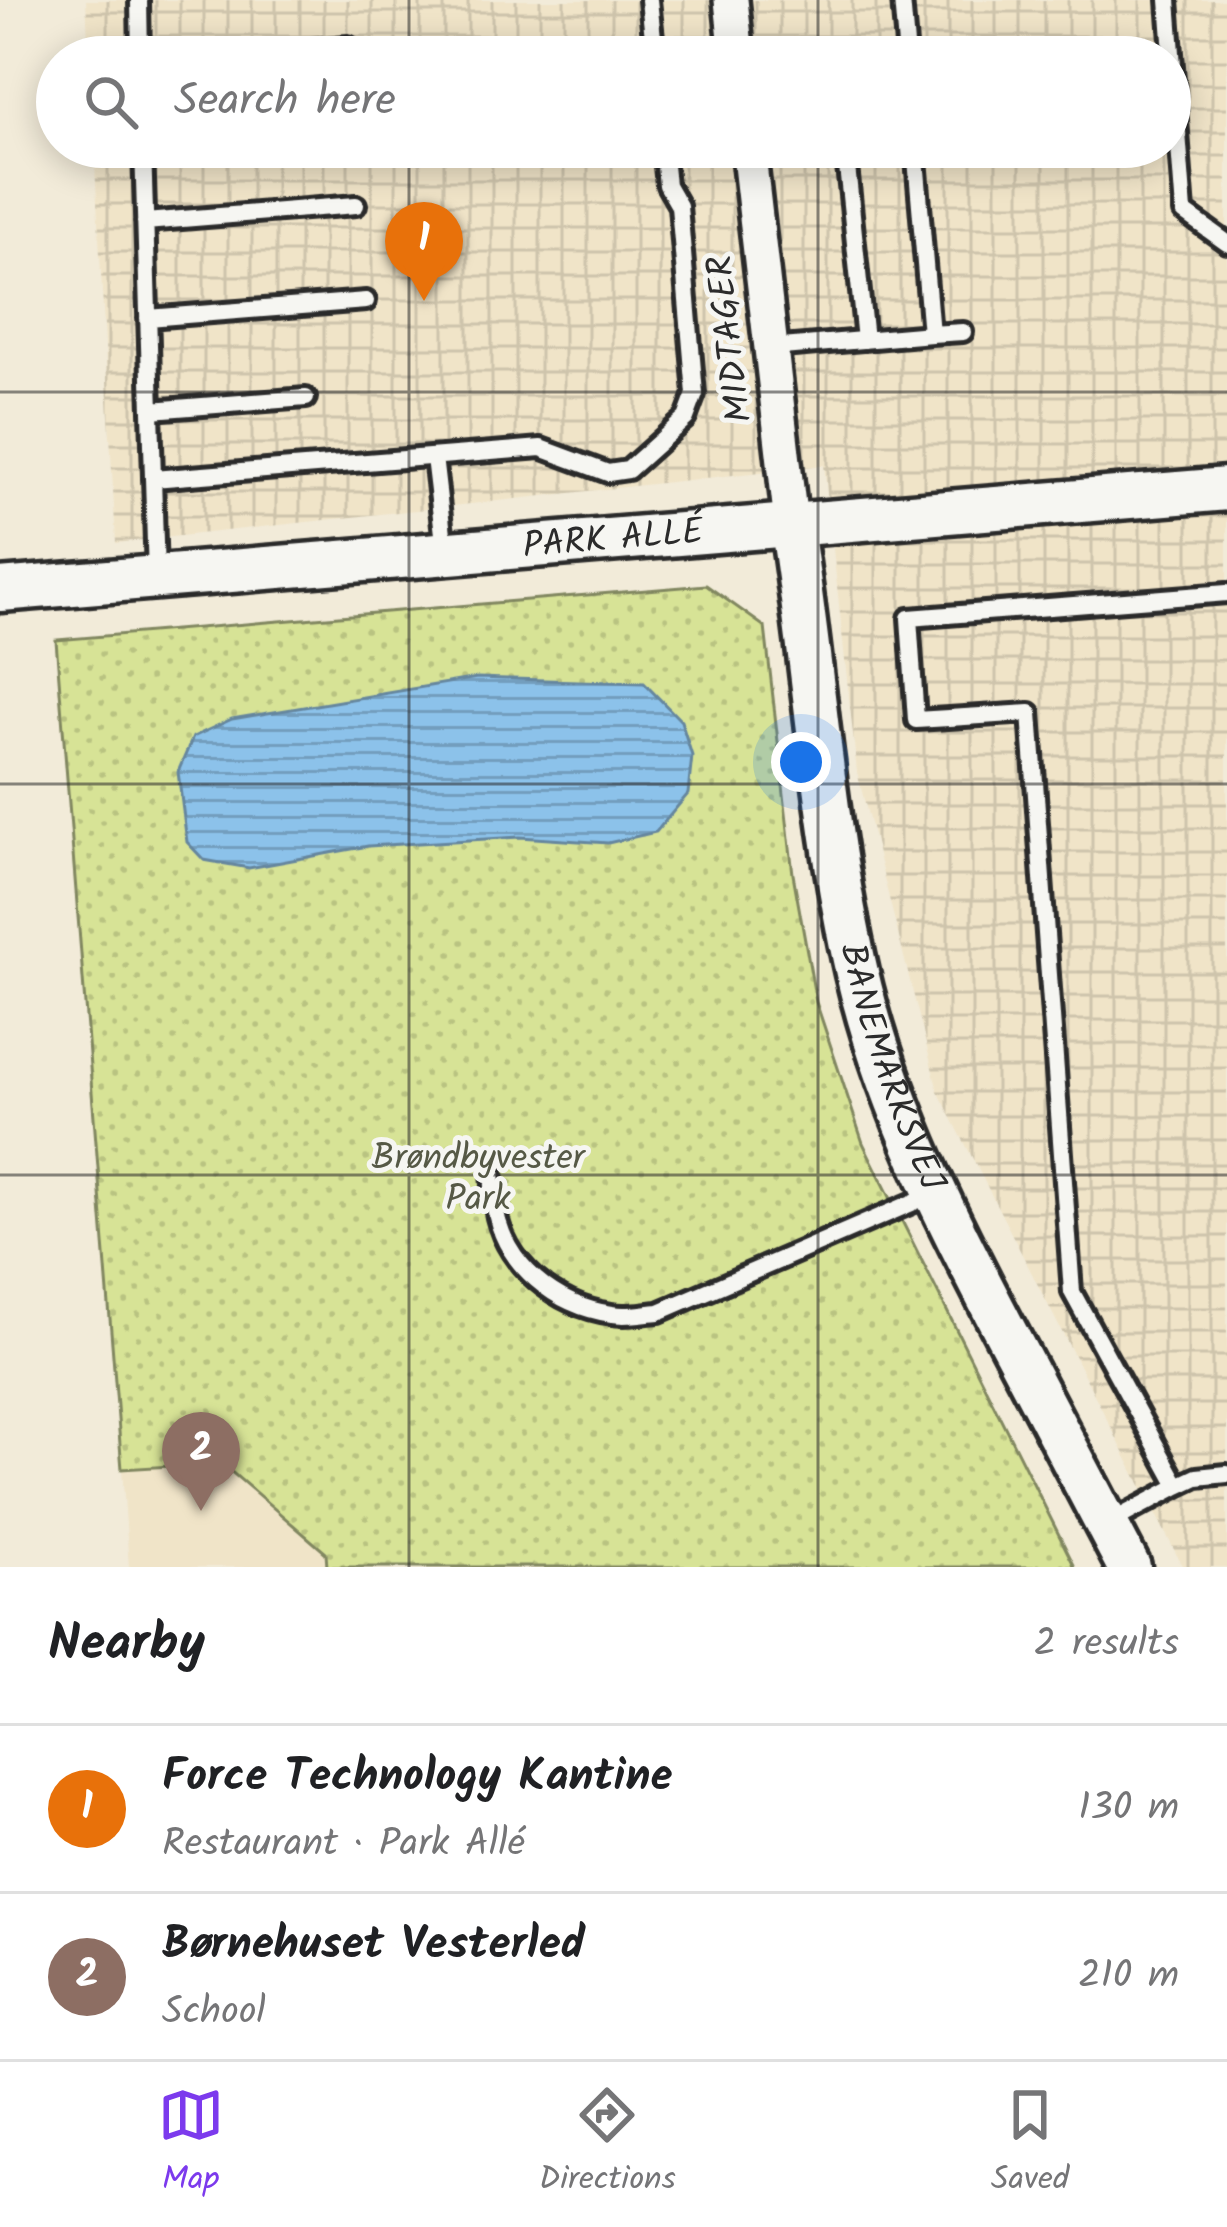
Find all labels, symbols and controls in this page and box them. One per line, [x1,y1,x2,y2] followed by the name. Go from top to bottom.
[36,36,1191,168] search box
[174,66,396,138] text: Search here
[78,69,144,135] icon: search
[385,202,463,301] pin: 1
[692,252,770,426] street label: MIDTAGER
[521,504,706,575] street label: PARK ALLÉ
[771,732,831,792] your location
[823,938,960,1202] street label: BANEMARKSVEJ
[371,1131,587,1229] park label: Brøndbyvester Park
[162,1412,240,1511] pin: 2
[48,1605,205,1686] text: Nearby
[1034,1614,1179,1676] text: 2 results
[162,1742,672,1814] text: Force Technology Kantine
[81,1778,93,1840] text: 1
[1078,1778,1179,1840] text: 130 m
[162,1814,525,1876] text: Restaurant · Park Allé
[162,1910,585,1982] text: Børnehuset Vesterled
[76,1946,98,2008] text: 2
[1078,1946,1179,2008] text: 210 m
[162,1982,266,2044] text: School
[158,2082,224,2207] tab: Map
[539,2082,676,2207] tab: Directions
[991,2082,1069,2207] tab: Saved

